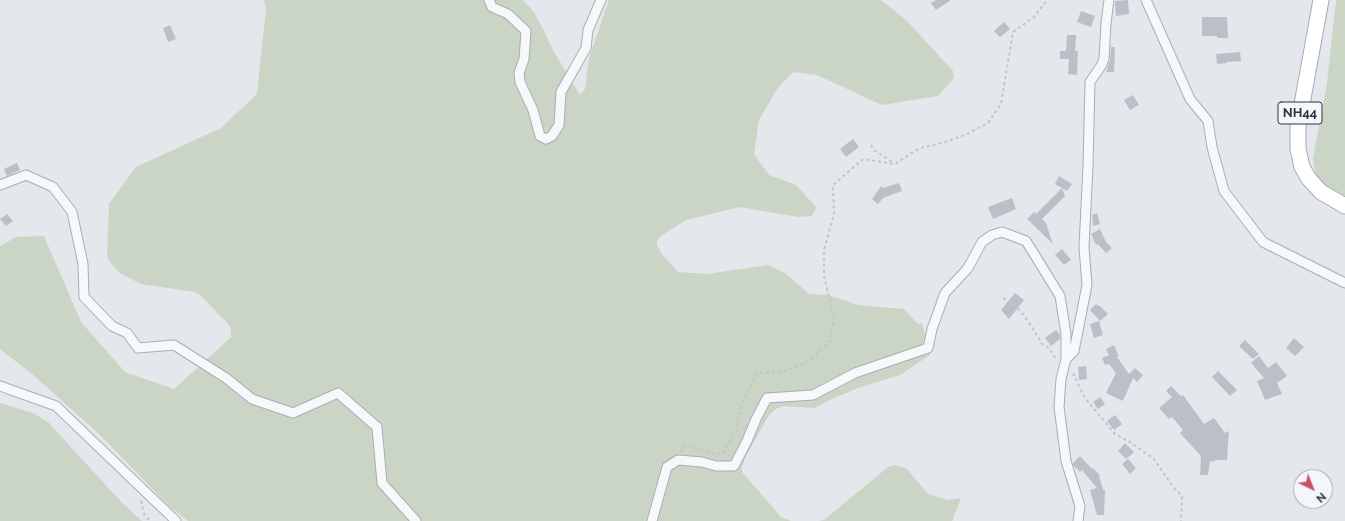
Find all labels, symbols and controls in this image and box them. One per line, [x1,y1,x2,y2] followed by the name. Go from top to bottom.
[1278,102,1322,124] road number: NH44
[1293,469,1333,509] north arrow
[1313,490,1328,505] text: N

